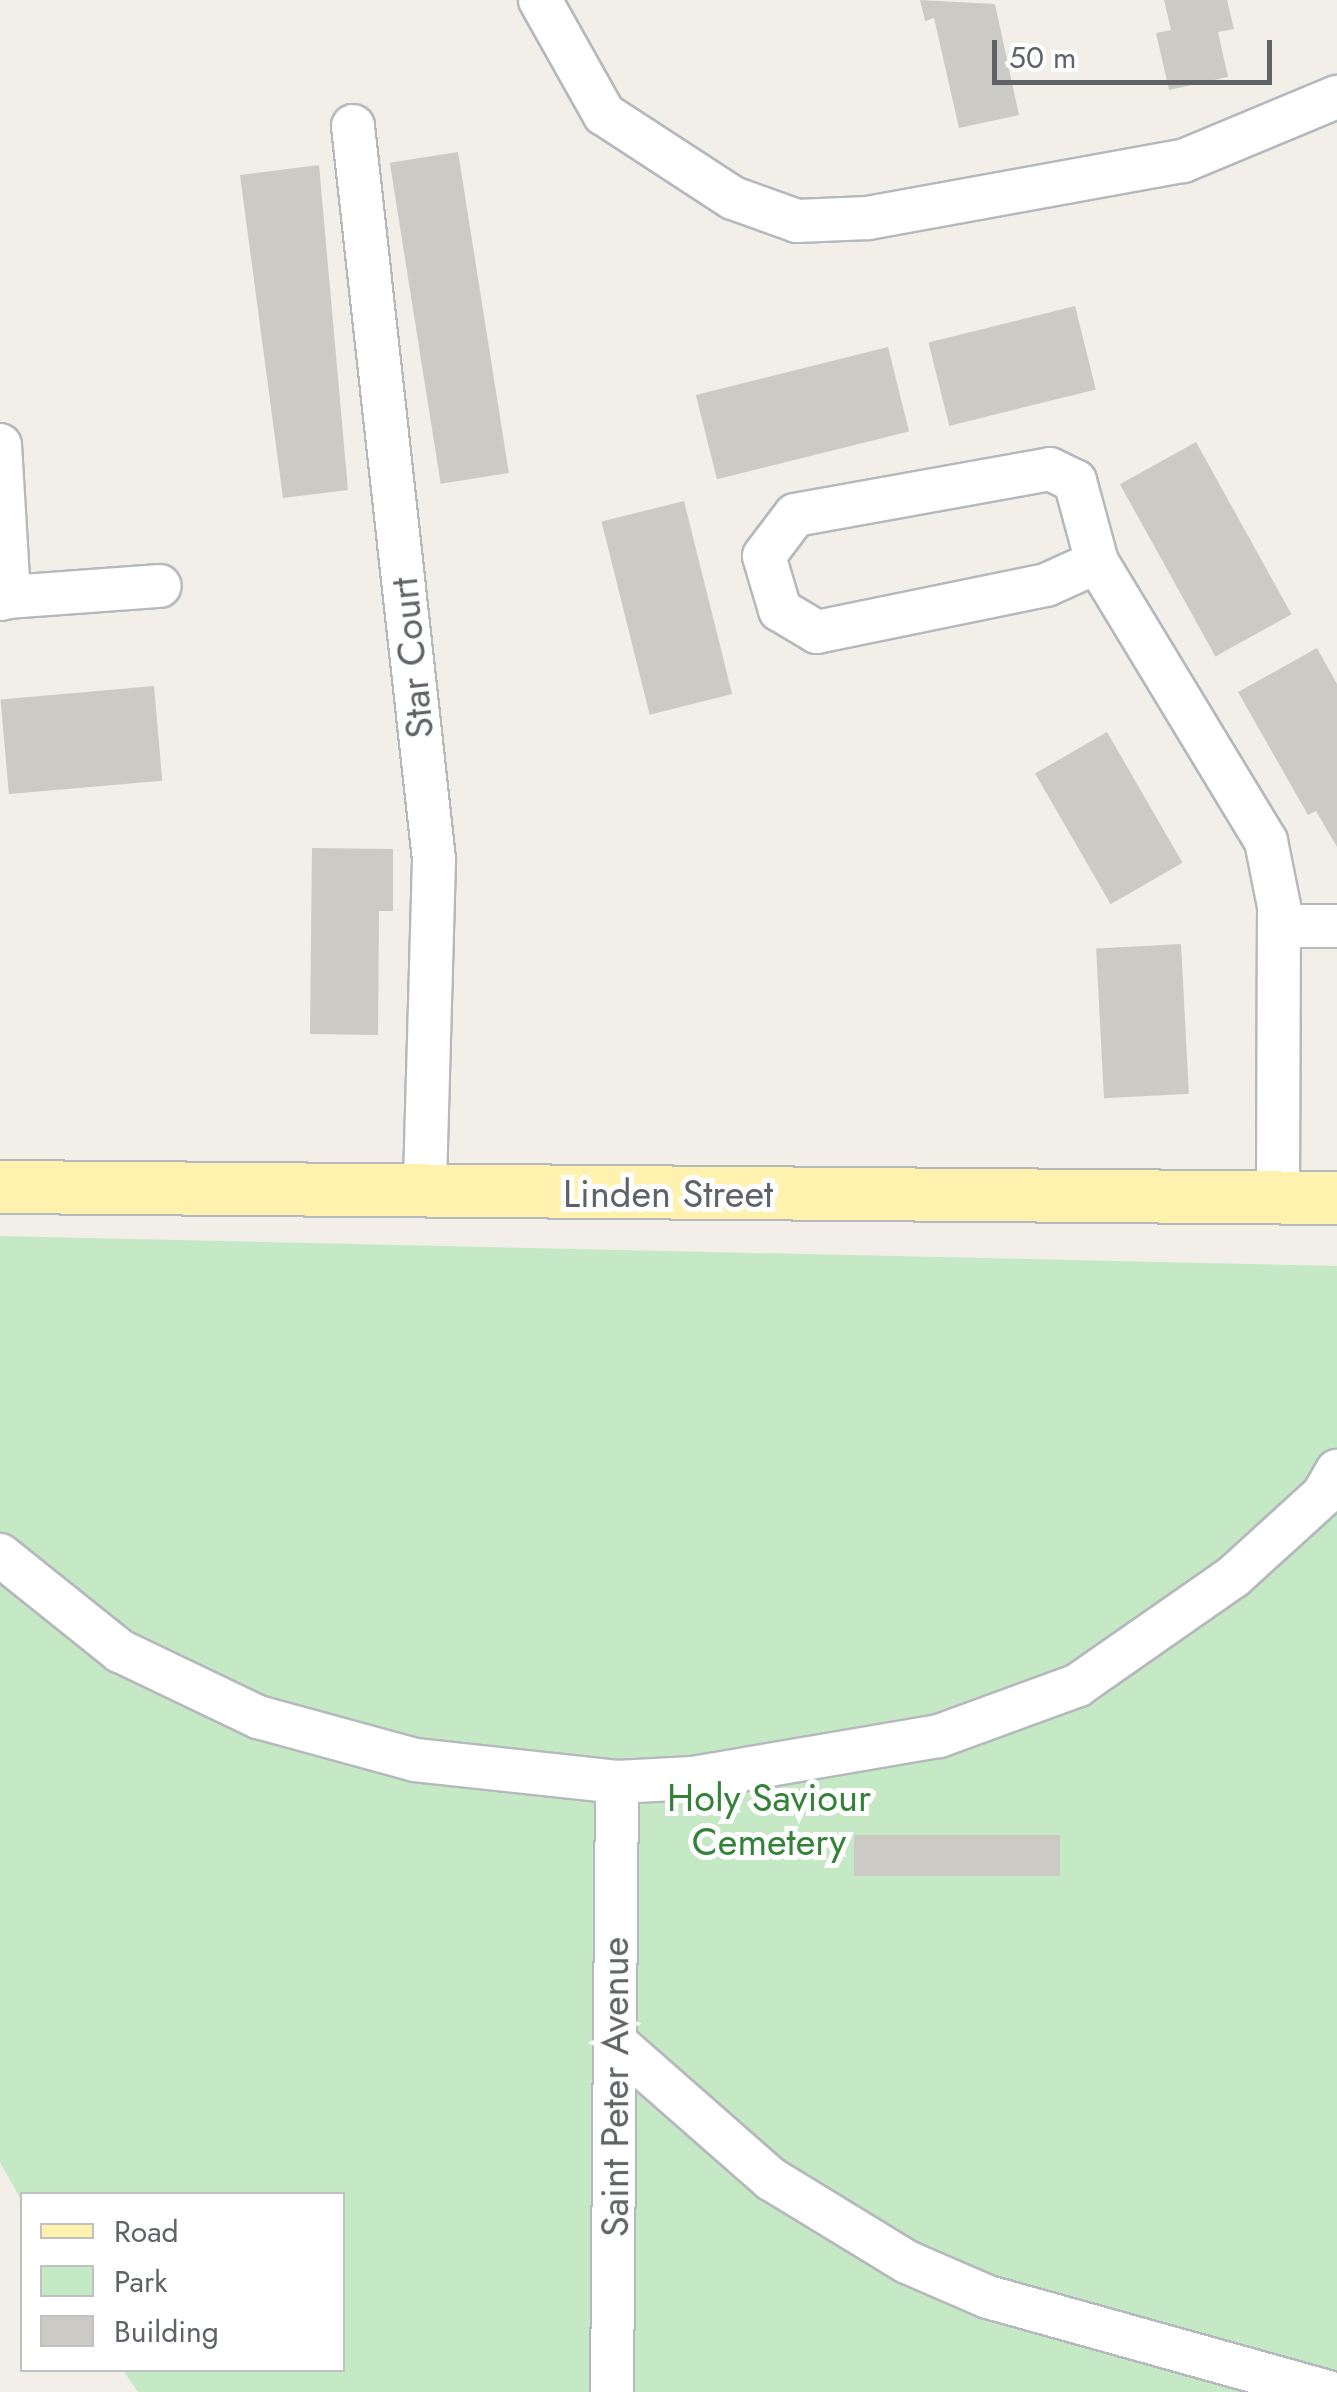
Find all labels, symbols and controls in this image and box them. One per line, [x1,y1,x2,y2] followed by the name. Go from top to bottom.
[997,20,1277,82] scale bar
[1009,36,1076,79] text: 50 m
[381,575,443,741] street label: Star Court
[563,1171,773,1217] street label: Linden Street
[667,1775,871,1865] park label: Holy Saviour Cemetery
[592,1937,638,2237] street label: Saint Peter Avenue
[20,2192,345,2372] legend
[114,2210,179,2253] text: Road
[114,2260,167,2303] text: Park
[114,2310,219,2353] text: Building

